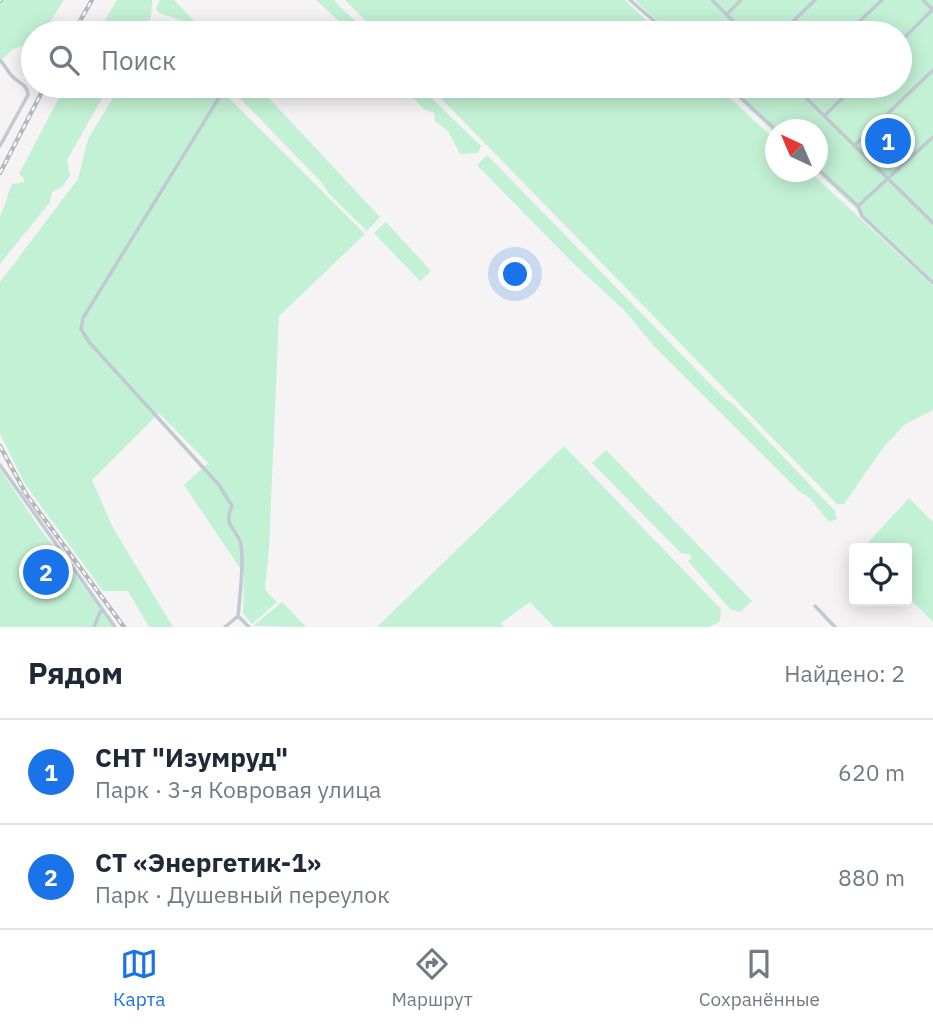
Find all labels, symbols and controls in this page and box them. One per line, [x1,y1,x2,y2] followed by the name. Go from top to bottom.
[21,21,912,98] search box
[45,41,83,79] icon: search
[101,43,176,77] text: Поиск
[865,115,911,167] pin: 1
[765,119,828,182] north arrow
[498,257,532,291] your location
[849,543,912,606] map controls
[849,543,912,606] button: locate
[23,546,69,598] pin: 2
[28,653,123,692] text: Рядом
[784,658,905,688] text: Найдено: 2
[95,740,288,774] text: СНТ "Изумруд"
[44,757,58,787] text: 1
[838,757,905,787] text: 620 m
[95,774,381,804] text: Парк · 3-я Ковровая улица
[95,845,321,879] text: СТ «Энергетик-1»
[44,862,58,892] text: 2
[838,862,905,892] text: 880 m
[95,879,390,909] text: Парк · Душевный переулок
[113,945,165,1011] tab: Карта
[391,945,473,1011] tab: Маршрут
[699,945,820,1011] tab: Сохранённые

